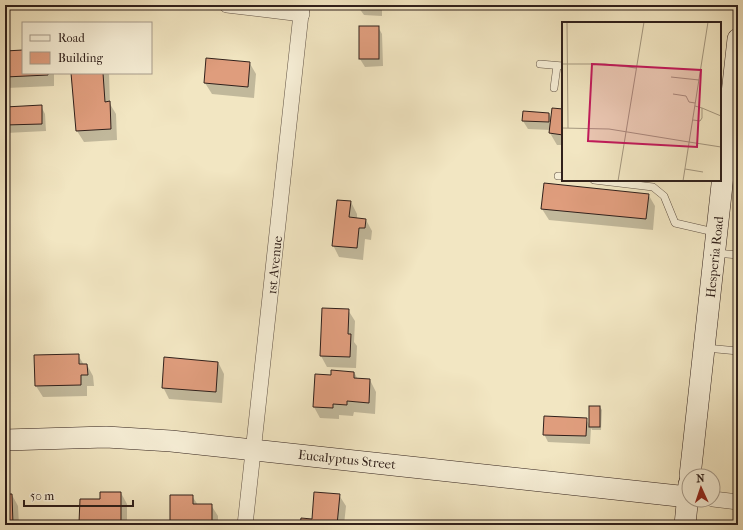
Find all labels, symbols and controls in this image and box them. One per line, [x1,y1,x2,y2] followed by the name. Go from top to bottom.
[22,22,152,74] legend
[562,22,721,181] inset map
[58,31,85,45] text: Road
[58,51,103,65] text: Building
[703,215,726,299] street label: Hesperia Road
[264,234,285,295] street label: 1st Avenue
[297,447,397,472] street label: Eucalyptus Street
[681,468,721,508] north arrow
[696,472,706,485] text: N
[24,482,133,508] scale bar
[30,489,54,503] text: 50 m

